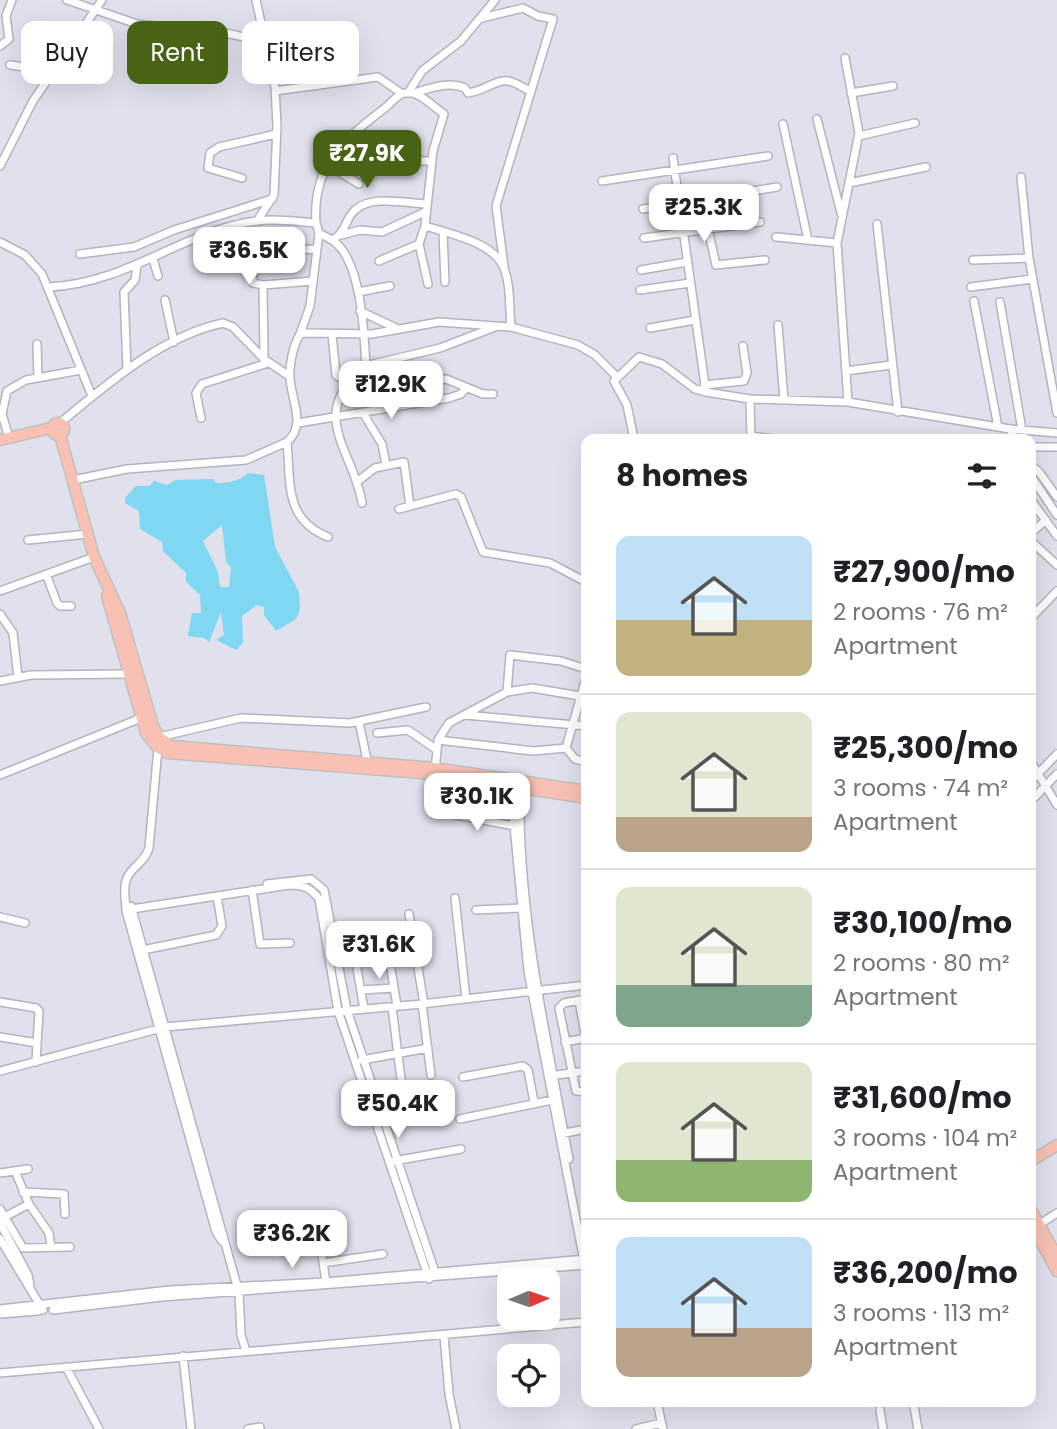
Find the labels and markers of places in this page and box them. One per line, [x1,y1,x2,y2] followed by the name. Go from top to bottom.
[310,130,424,190] pin: ₹27.9K
[647,184,761,244] pin: ₹25.3K
[192,228,306,287] pin: ₹36.5K
[334,362,448,421] pin: ₹12.9K
[420,774,534,833] pin: ₹30.1K
[322,922,436,981] pin: ₹31.6K
[341,1080,455,1140] pin: ₹50.4K
[235,1210,349,1270] pin: ₹36.2K

